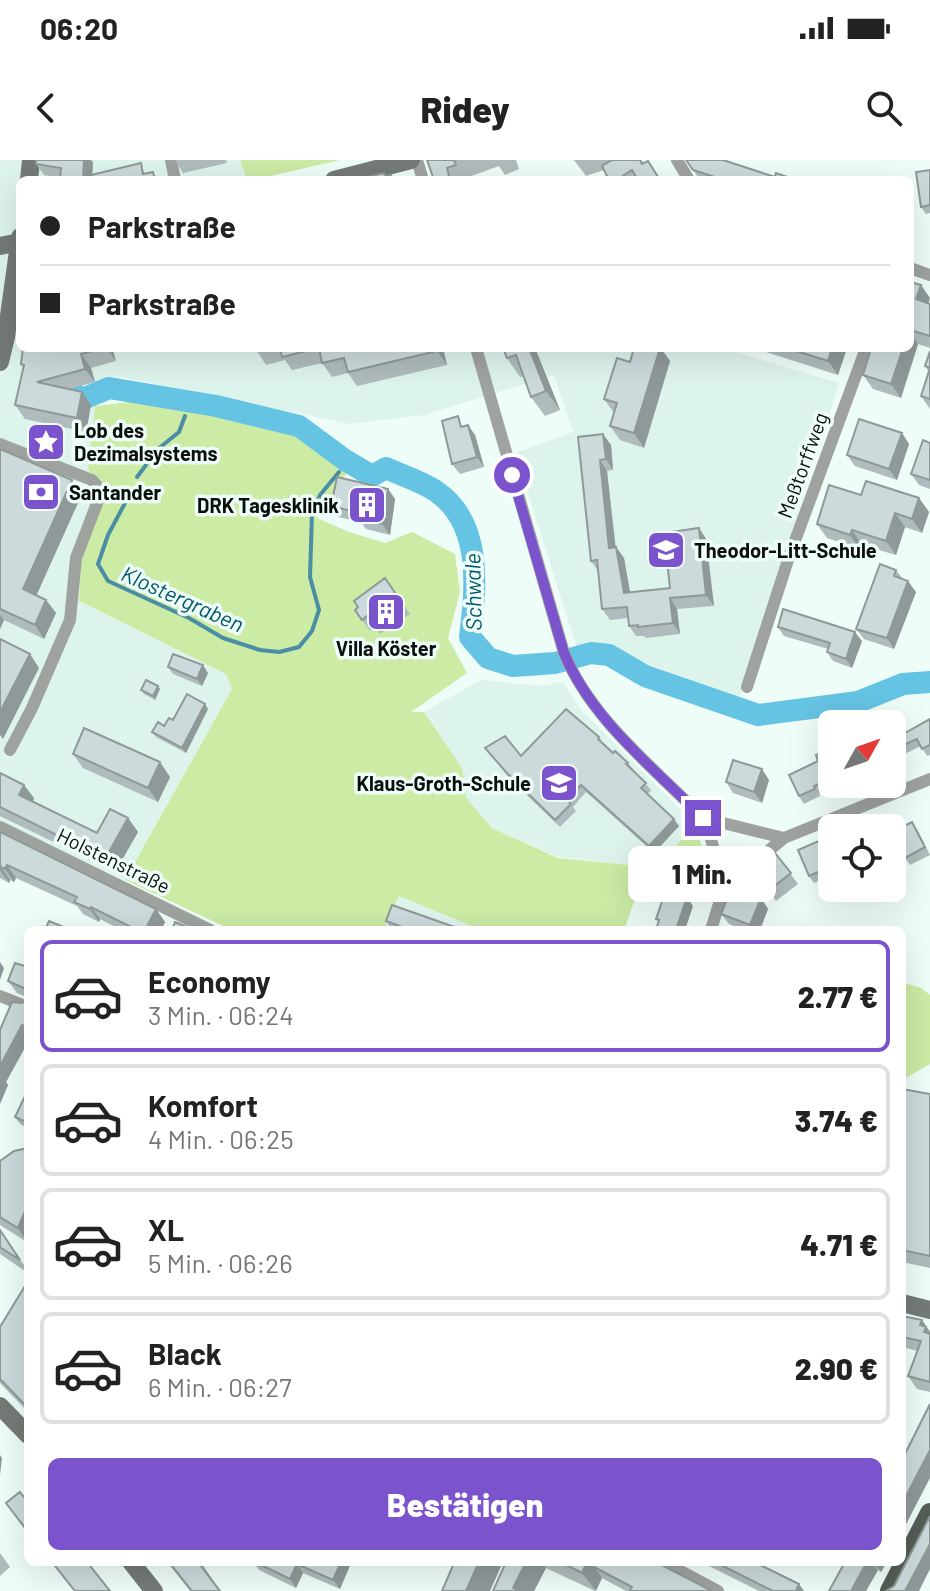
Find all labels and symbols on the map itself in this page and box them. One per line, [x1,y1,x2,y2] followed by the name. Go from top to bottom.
[772,409,832,521] street label: Meßtorffweg
[74,418,218,465] place label: Lob des Dezimalsystems
[25,421,67,463] place icon: Lob des Dezimalsystems
[494,457,530,493] route start
[20,471,62,513] bank icon: Santander
[69,480,162,504] place label: Santander
[346,484,388,526] building icon: DRK Tagesklinik
[197,493,339,517] place label: DRK Tagesklinik
[645,529,687,571] school or university icon: Theodor-Litt-Schule
[694,538,877,562] place label: Theodor-Litt-Schule
[458,553,486,631] water label: Schwale
[118,559,248,637] water label: Klostergraben
[365,591,407,633] building icon: Villa Köster
[336,636,437,660] place label: Villa Köster
[818,710,906,798] north arrow
[538,762,580,804] school or university icon: Klaus-Groth-Schule
[356,771,531,795] place label: Klaus-Groth-Schule
[685,800,721,836] route end
[54,822,174,898] street label: Holstenstraße
[629,846,777,902] callout: 1 Min.

